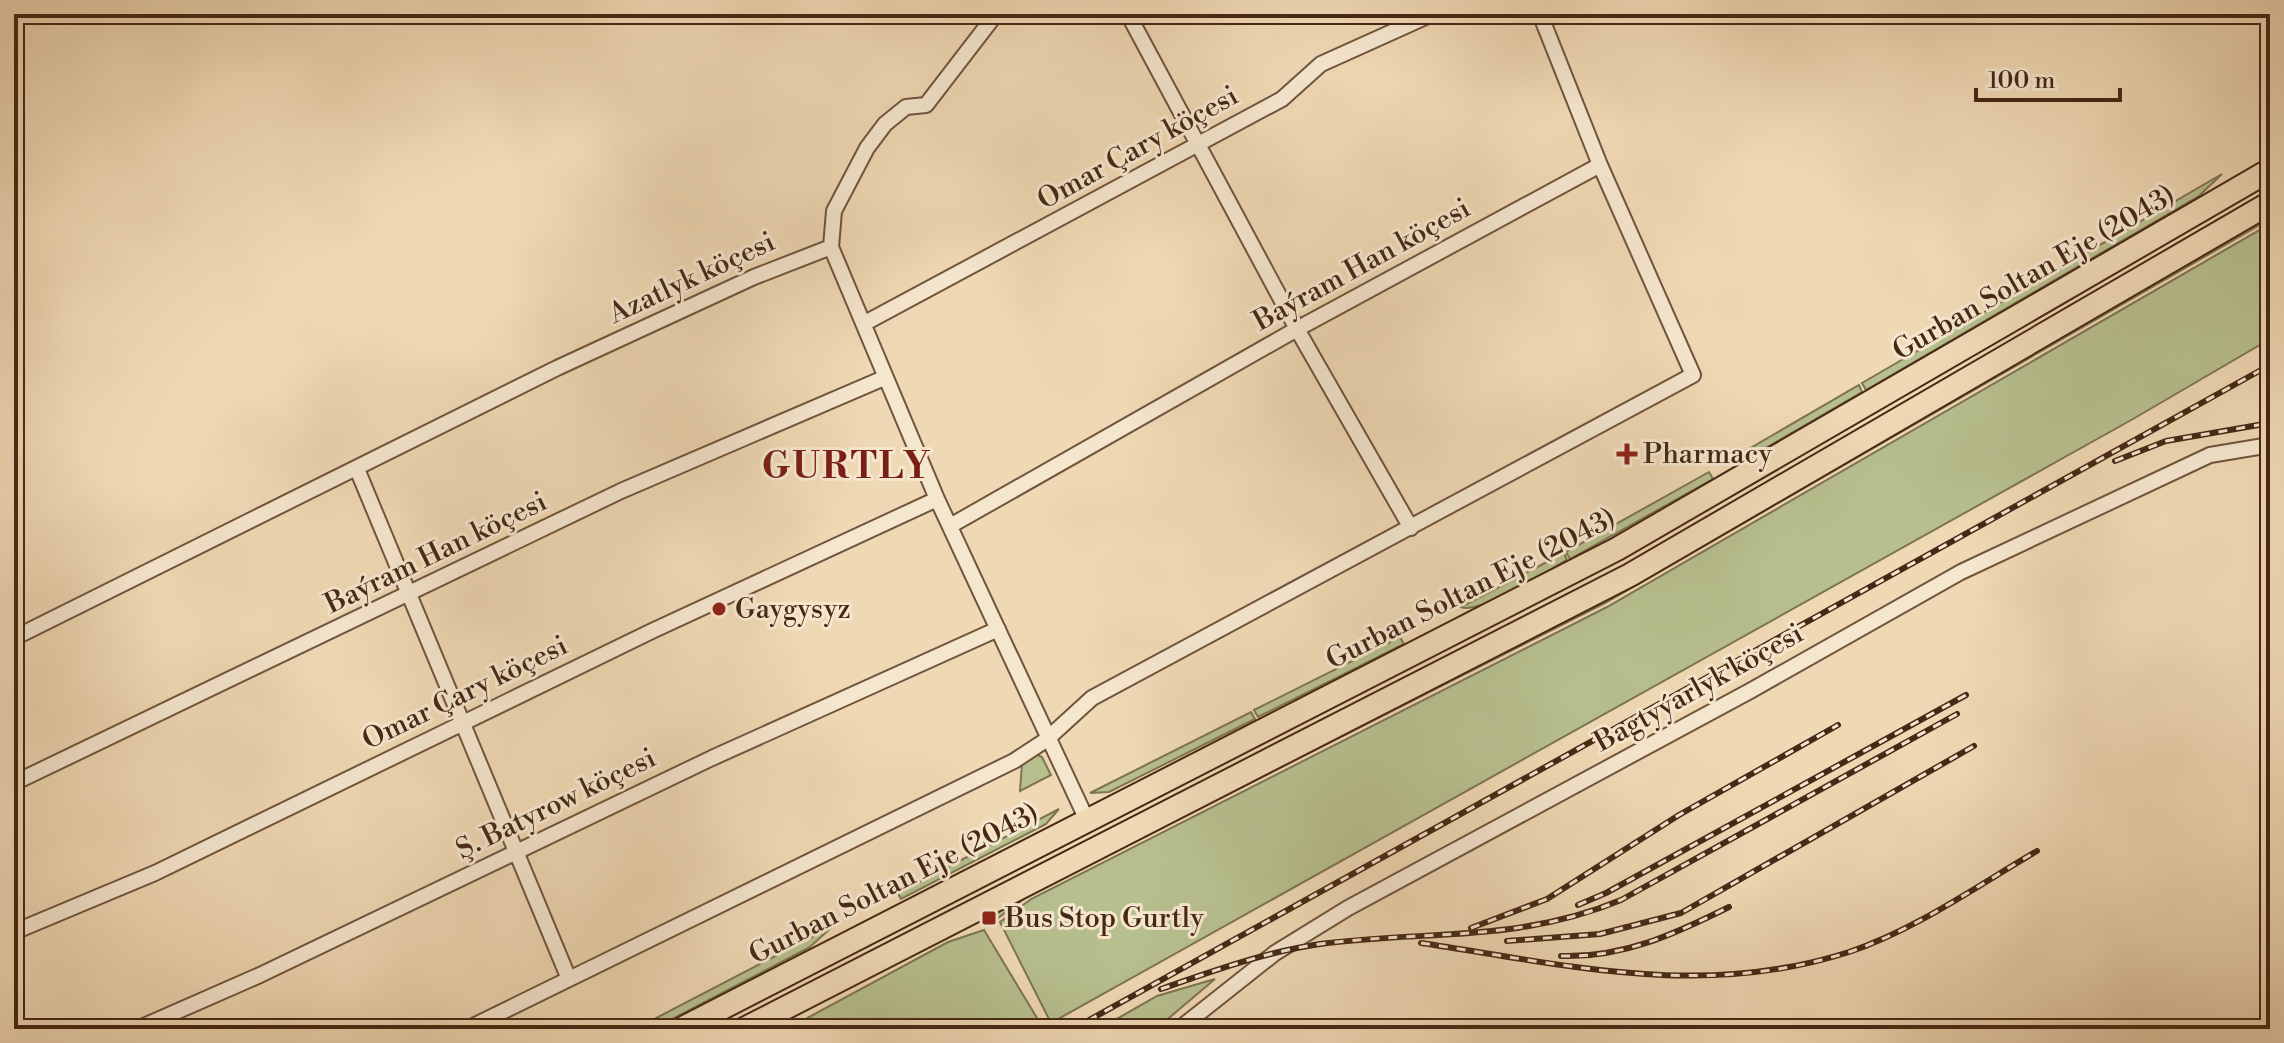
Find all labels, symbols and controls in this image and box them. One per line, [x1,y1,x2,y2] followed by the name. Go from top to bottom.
[1976,52,2120,102] scale bar
[1988,66,2055,96] text: 100 m
[1031,78,1245,218] street label: Omar Çary köçesi
[1886,178,2182,368] street label: Gurban Soltan Eje (2043)
[1247,191,1477,340] street label: Baýram Han köçesi
[602,224,781,332] street label: Azatlyk köçesi
[1643,437,1773,472] place label: Pharmacy
[762,445,932,490] district label: GURTLY
[1618,445,1636,463] marker: Pharmacy
[318,484,553,622] street label: Baýram Han köçesi
[1320,501,1622,677] street label: Gurban Soltan Eje (2043)
[735,592,851,627] place label: Gaygysyz
[710,600,728,618] marker: Gaygysyz
[1588,616,1810,760] street label: Bagtyýarlyk köçesi
[357,628,573,758] street label: Omar Çary köçesi
[450,740,662,868] street label: Ş. Batyrow köçesi
[743,796,1045,972] street label: Gurban Soltan Eje (2043)
[1004,901,1204,936] place label: Bus Stop Gurtly
[980,909,998,927] marker: Bus Stop Gurtly

